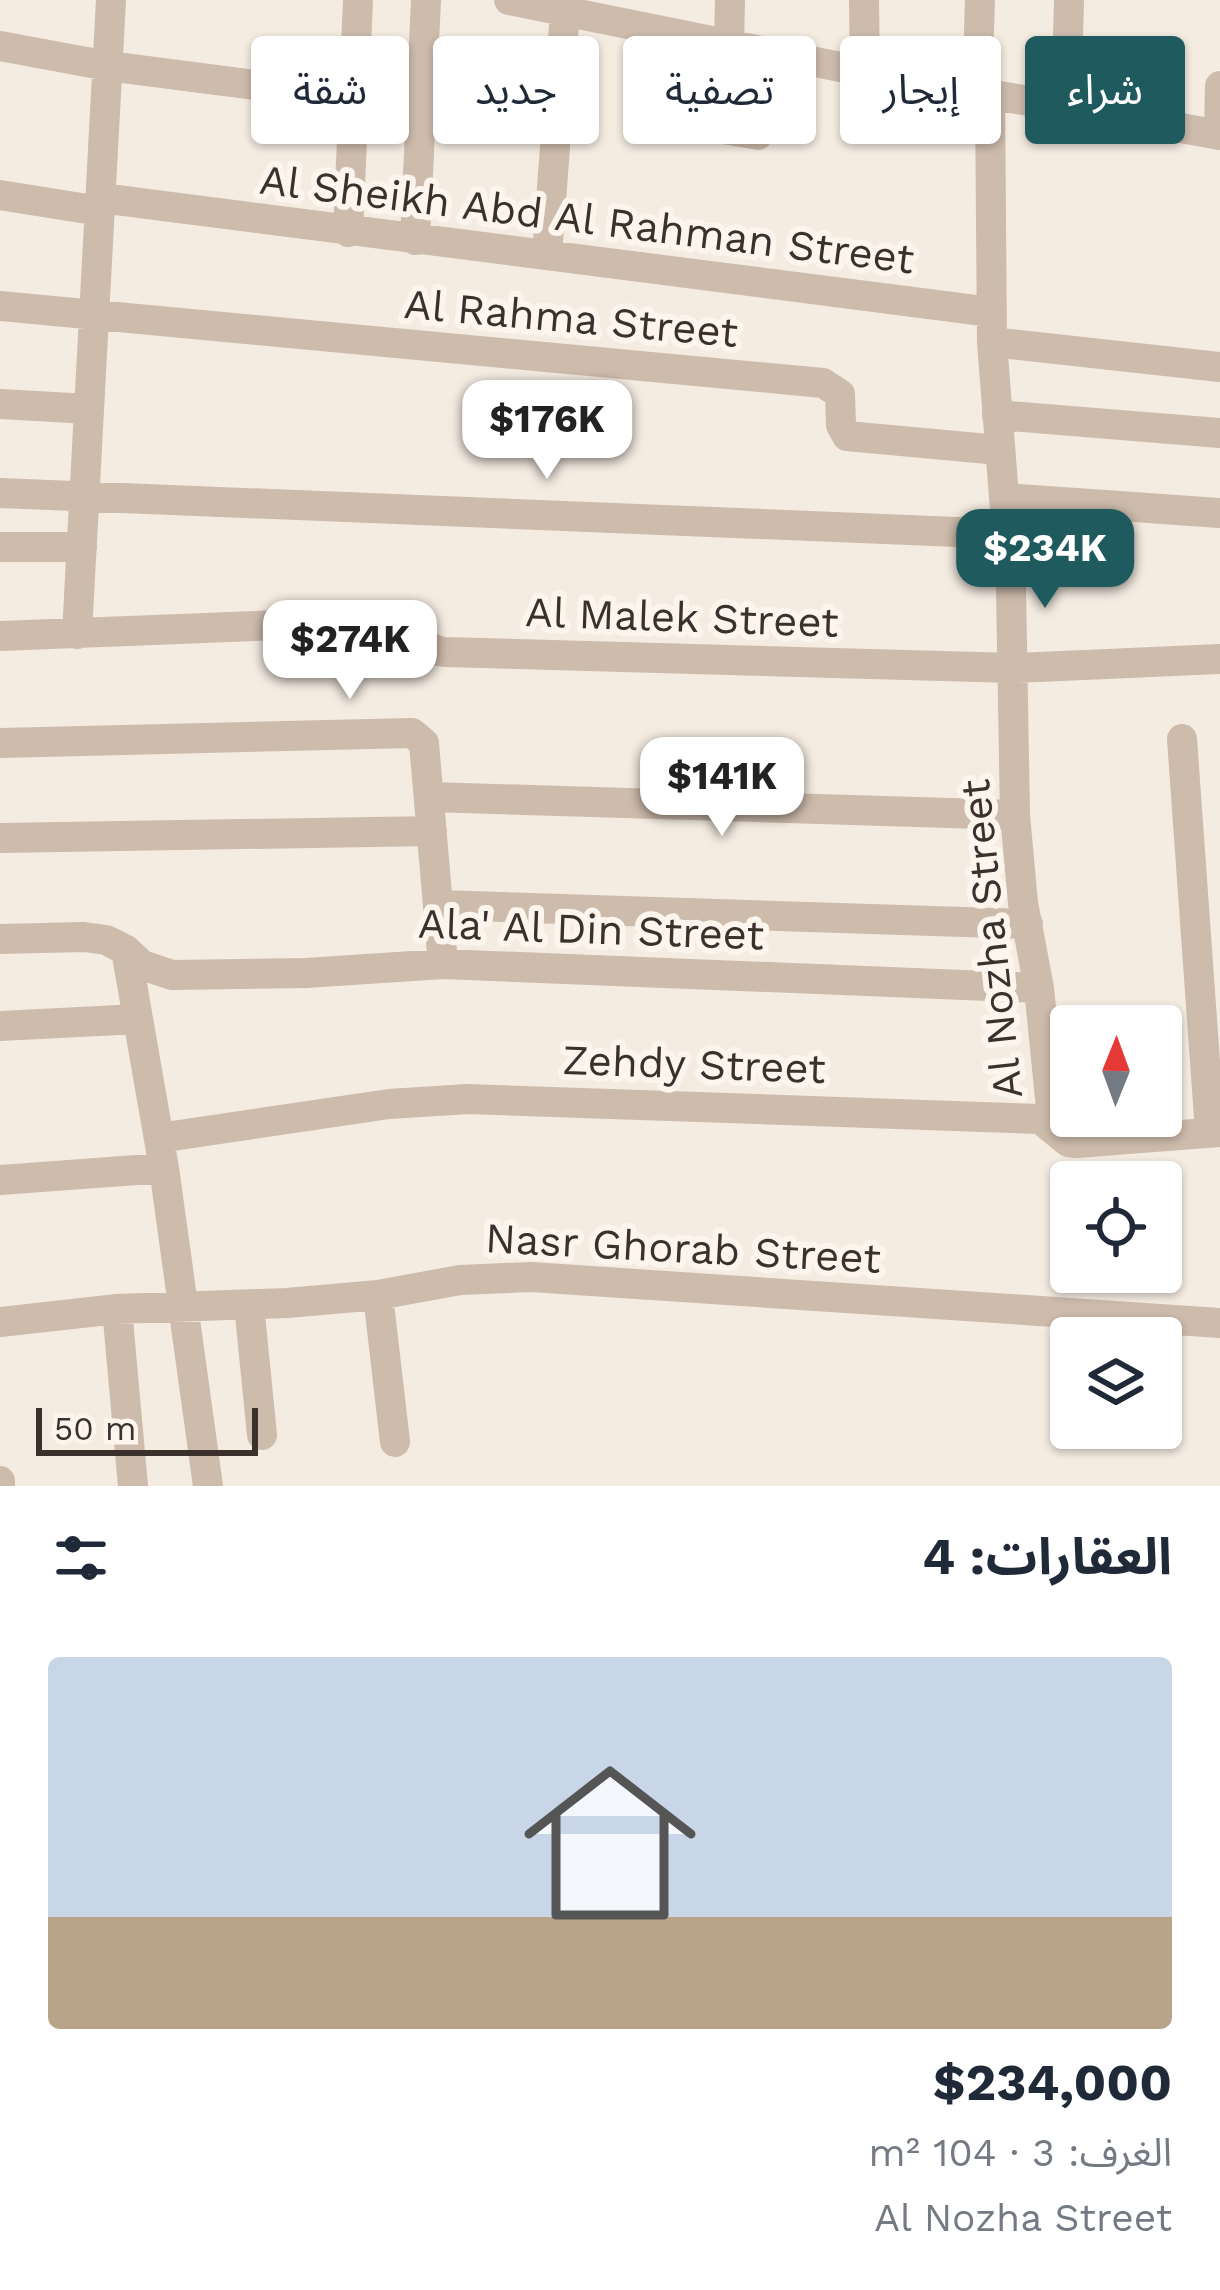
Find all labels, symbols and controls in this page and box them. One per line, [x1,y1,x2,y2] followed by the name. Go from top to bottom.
[251,36,409,144] chip: شقة
[433,36,599,144] chip: جديد
[623,36,816,144] chip: تصفية
[840,36,1001,144] chip: إيجار
[1025,36,1185,144] chip: شراء
[257,155,917,283] street label: Al Sheikh Abd Al Rahman Street
[402,279,740,357] street label: Al Rahma Street
[463,380,631,482] pin: $176K
[489,396,605,441] text: $176K
[961,509,1129,611] pin: $234K
[983,525,1107,570] text: $234K
[524,587,840,647] street label: Al Malek Street
[266,600,434,702] pin: $274K
[290,616,410,661] text: $274K
[638,737,806,839] pin: $141K
[667,753,777,798] text: $141K
[950,777,1032,1101] street label: Al Nozha Street
[417,898,765,960] street label: Ala' Al Din Street
[1050,1005,1182,1137] north arrow
[1050,1005,1182,1449] map controls
[562,1035,826,1093] street label: Zehdy Street
[1050,1161,1182,1293] button: locate
[484,1213,882,1283] street label: Nasr Ghorab Street
[1050,1317,1182,1449] button: layers
[36,1402,258,1455] scale bar
[54,1409,136,1448] text: 50 m
[48,1525,114,1591] icon: filters
[922,1527,1172,1586] text: العقارات: 4
[502,1735,718,1951] icon: home
[933,2053,1172,2112] text: $234,000
[869,2130,1172,2175] text: الغرف: 3 · 104 m²
[874,2195,1172,2240] text: Al Nozha Street

